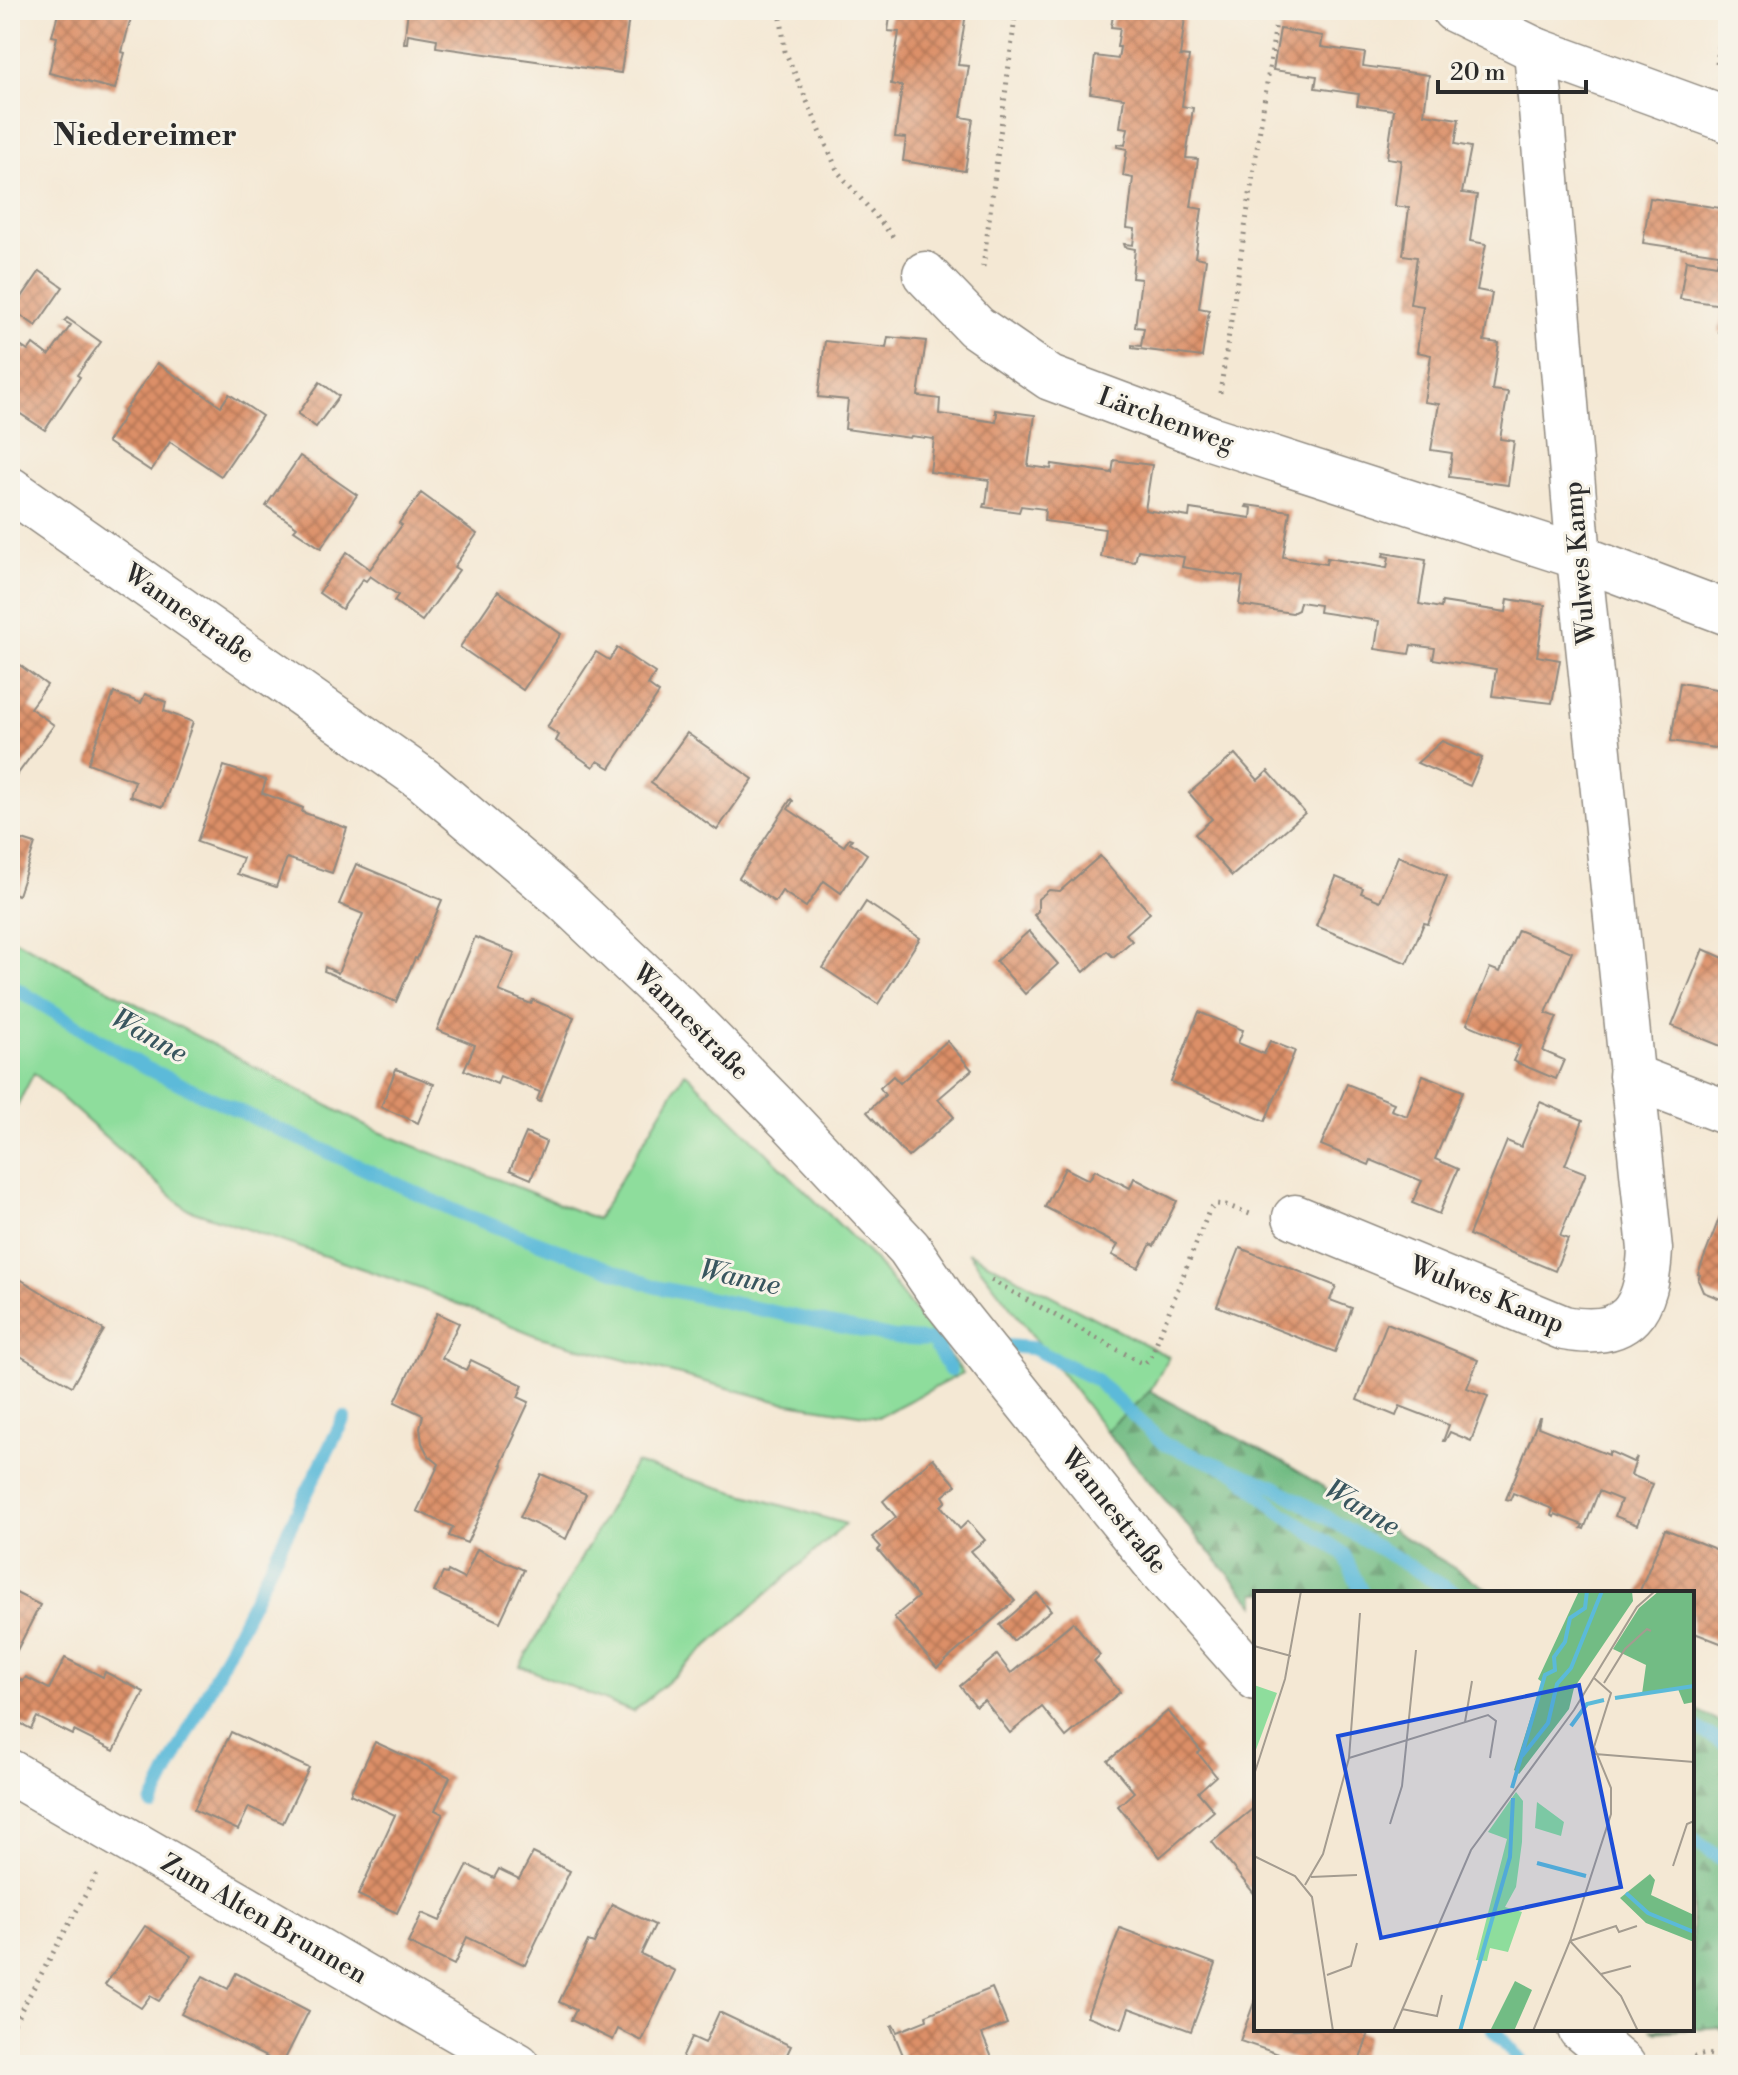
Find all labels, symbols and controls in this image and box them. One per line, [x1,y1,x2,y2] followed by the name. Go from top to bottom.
[1438,44,1586,94] scale bar
[1450,58,1506,88] text: 20 m
[53,117,237,155] district label: Niedereimer
[1093,381,1239,460] street label: Lärchenweg
[1557,480,1603,647] street label: Wulwes Kamp
[117,557,260,671] street label: Wannestraße
[625,956,756,1087] street label: Wannestraße
[105,1001,193,1071] water label: Wanne
[1404,1249,1569,1341] street label: Wulwes Kamp
[696,1252,784,1304] water label: Wanne
[1053,1441,1174,1580] street label: Wannestraße
[1318,1472,1406,1544] water label: Wanne
[1254,1591,1694,2031] inset map
[155,1847,373,1991] street label: Zum Alten Brunnen

